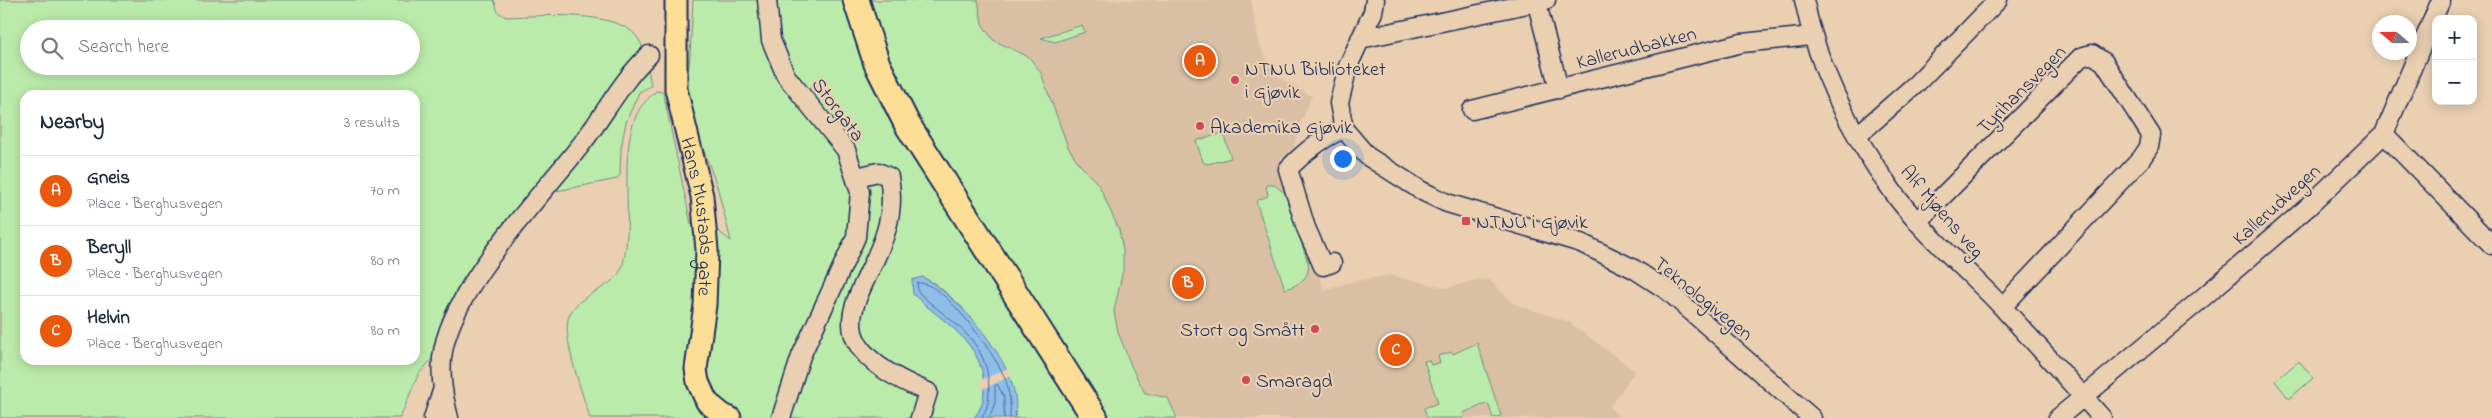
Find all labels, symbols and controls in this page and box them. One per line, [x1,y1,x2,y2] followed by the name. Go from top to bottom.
[2372,15,2417,60] north arrow
[2432,15,2477,105] map controls
[2432,15,2477,60] button: +
[20,20,420,75] search box
[1574,20,1700,78] street label: Kallerudbakken
[38,34,66,62] icon: search
[78,34,169,61] text: Search here
[1971,39,2075,143] street label: Tyrihansvegen
[1184,42,1216,80] pin: A
[1245,56,1386,108] place label: NTNU Biblioteket i Gjøvik
[2432,60,2477,105] button: −
[803,72,871,149] street label: Storgata
[1229,74,1241,86] marker: NTNU Biblioteket i Gjøvik
[40,108,104,138] text: Nearby
[344,111,400,135] text: 3 results
[1210,114,1353,143] place label: Akademika Gjøvik
[1194,120,1206,132] marker: Akademika Gjøvik
[671,134,719,296] street label: Hans Mustads gate
[1330,146,1356,172] your location
[2227,158,2329,254] street label: Kallerudvegen
[1891,159,1990,267] street label: Alf Mjøens veg
[87,165,130,192] text: Gneis
[51,179,61,203] text: A
[370,179,400,203] text: 70 m
[87,192,223,216] text: Place · Berghusvegen
[1476,209,1588,238] place label: NTNU i Gjøvik
[1460,215,1472,227] marker: NTNU i Gjøvik
[87,235,131,262] text: Beryll
[51,249,61,273] text: B
[371,249,400,273] text: 80 m
[1646,251,1758,350] street label: Teknologivegen
[87,262,223,286] text: Place · Berghusvegen
[1172,264,1204,302] pin: B
[87,305,130,332] text: Helvin
[1180,317,1305,347] place label: Stort og Smått
[52,319,60,343] text: C
[371,319,400,343] text: 80 m
[1309,323,1321,335] marker: Stort og Smått
[1380,331,1412,369] pin: C
[87,332,223,356] text: Place · Berghusvegen
[1256,368,1332,398] place label: Smaragd
[1240,374,1252,386] marker: Smaragd

